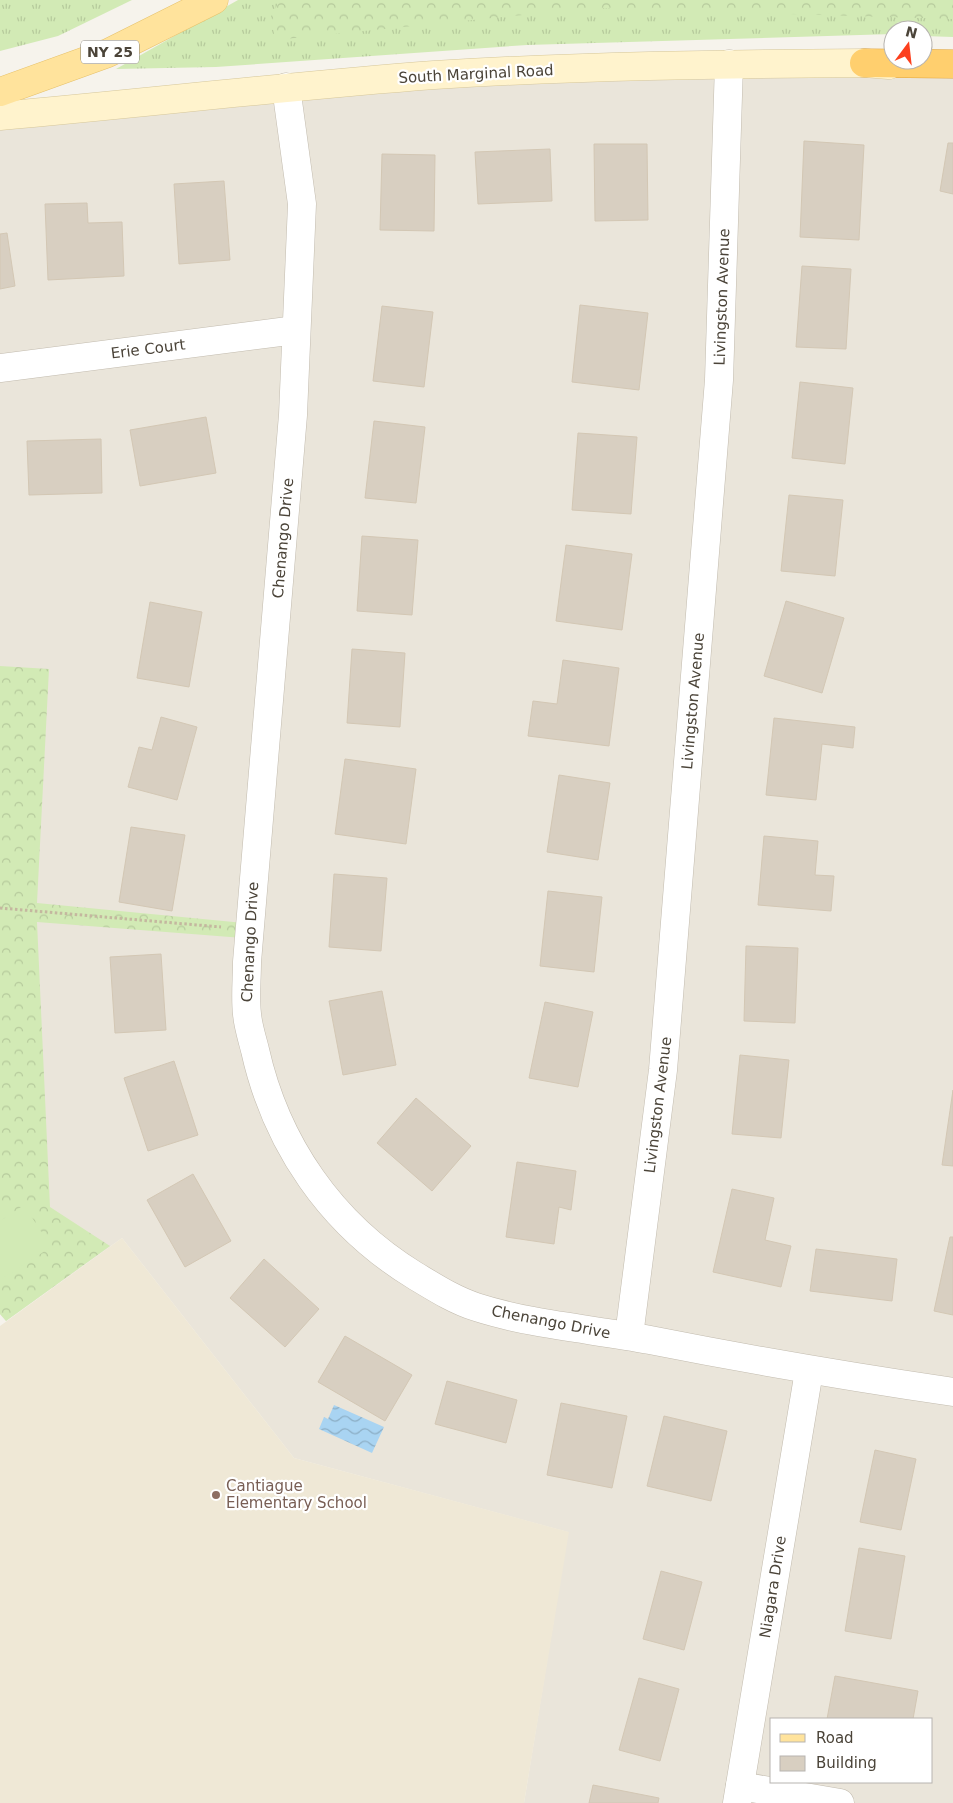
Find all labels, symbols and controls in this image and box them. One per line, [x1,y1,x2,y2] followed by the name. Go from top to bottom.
[883,20,933,70] north arrow
[904,23,919,42] text: N
[81,41,139,64] road number: NY 25
[398,61,554,87] street label: South Marginal Road
[711,228,733,366] street label: Livingston Avenue
[110,335,186,363] street label: Erie Court
[269,477,297,599] street label: Chenango Drive
[678,632,708,770] street label: Livingston Avenue
[238,881,262,1003] street label: Chenango Drive
[641,1036,675,1174] street label: Livingston Avenue
[490,1302,612,1342] street label: Chenango Drive
[226,1477,367,1512] place label: Cantiague Elementary School
[210,1489,222,1501] marker: Cantiague Elementary School
[756,1535,790,1639] street label: Niagara Drive
[770,1718,933,1783] legend
[816,1729,854,1747] text: Road
[816,1754,877,1772] text: Building

